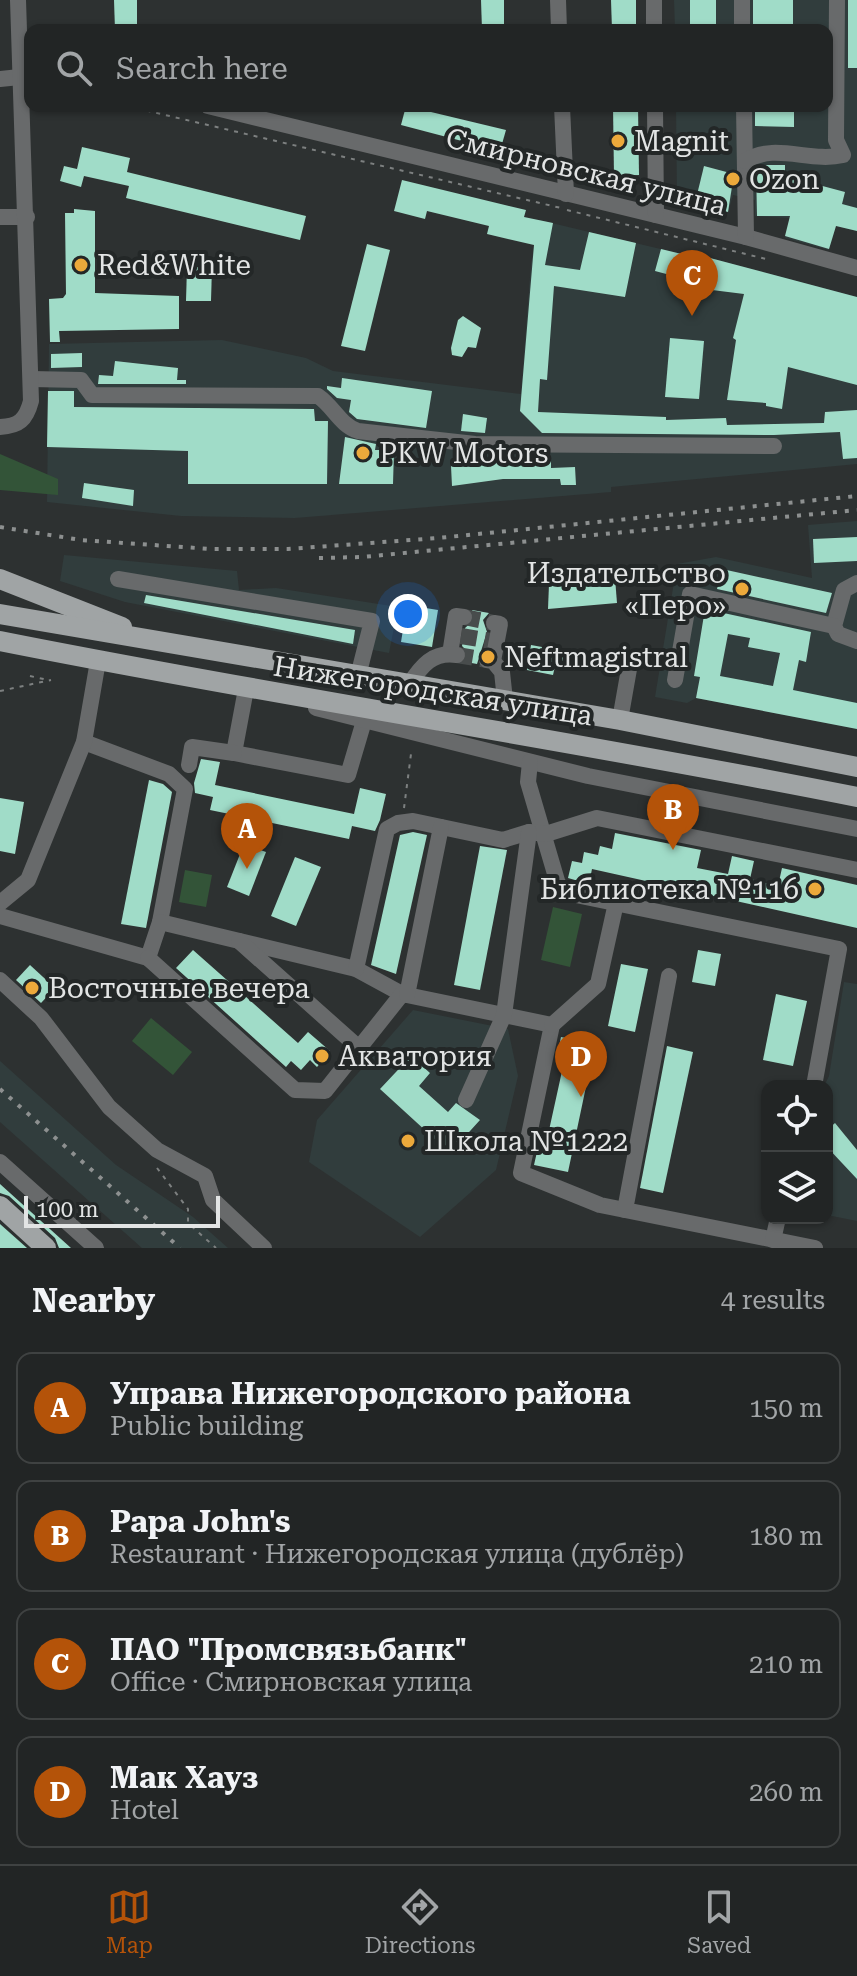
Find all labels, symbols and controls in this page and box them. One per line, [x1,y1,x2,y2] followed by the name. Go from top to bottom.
[24,24,833,112] search box
[52,46,96,90] icon: search
[116,51,288,86] text: Search here
[443,121,729,223] street label: Смирновская улица
[634,125,729,158] place label: Magnit
[609,132,627,150] marker: Magnit
[749,163,820,196] place label: Ozon
[724,170,742,188] marker: Ozon
[97,249,251,282] place label: Red&White
[666,250,718,316] pin: C
[72,256,90,274] marker: Red&White
[379,437,548,470] place label: PKW Motors
[354,444,372,462] marker: PKW Motors
[527,557,726,622] place label: Издательство «Перо»
[733,580,751,598] marker: Издательство «Перо»
[388,594,428,634] your location
[504,641,688,674] place label: Neftmagistral
[479,648,497,666] marker: Neftmagistral
[271,649,595,733] street label: Нижегородская улица
[647,784,699,850] pin: B
[221,803,273,869] pin: A
[540,873,799,906] place label: Библиотека №116
[806,880,824,898] marker: Библиотека №116
[48,972,310,1005] place label: Восточные вечера
[23,979,41,997] marker: Восточные вечера
[555,1031,607,1097] pin: D
[338,1040,492,1073] place label: Акватория
[313,1047,331,1065] marker: Акватория
[761,1080,833,1224] map controls
[761,1080,833,1152] button: locate
[424,1125,628,1158] place label: Школа №1222
[399,1132,417,1150] marker: Школа №1222
[761,1152,833,1224] button: layers
[24,1192,220,1228] scale bar
[36,1197,99,1222] text: 100 m
[32,1280,155,1320] text: Nearby
[721,1285,825,1315] text: 4 results
[110,1376,631,1411] text: Управа Нижегородского района
[51,1393,69,1423] text: A
[749,1393,823,1423] text: 150 m
[110,1411,303,1441] text: Public building
[110,1504,290,1539] text: Papa John's
[51,1521,69,1551] text: B
[749,1521,823,1551] text: 180 m
[110,1539,684,1569] text: Restaurant · Нижегородская улица (дублёр)
[110,1632,467,1667] text: ПАО "Промсвязьбанк"
[51,1649,69,1679] text: C
[749,1649,823,1679] text: 210 m
[110,1667,472,1697] text: Office · Смирновская улица
[110,1760,258,1795] text: Мак Хауз
[50,1777,70,1807] text: D
[749,1777,823,1807] text: 260 m
[110,1795,179,1825] text: Hotel
[106,1885,153,1958] tab: Map
[365,1885,476,1958] tab: Directions
[687,1885,751,1958] tab: Saved

